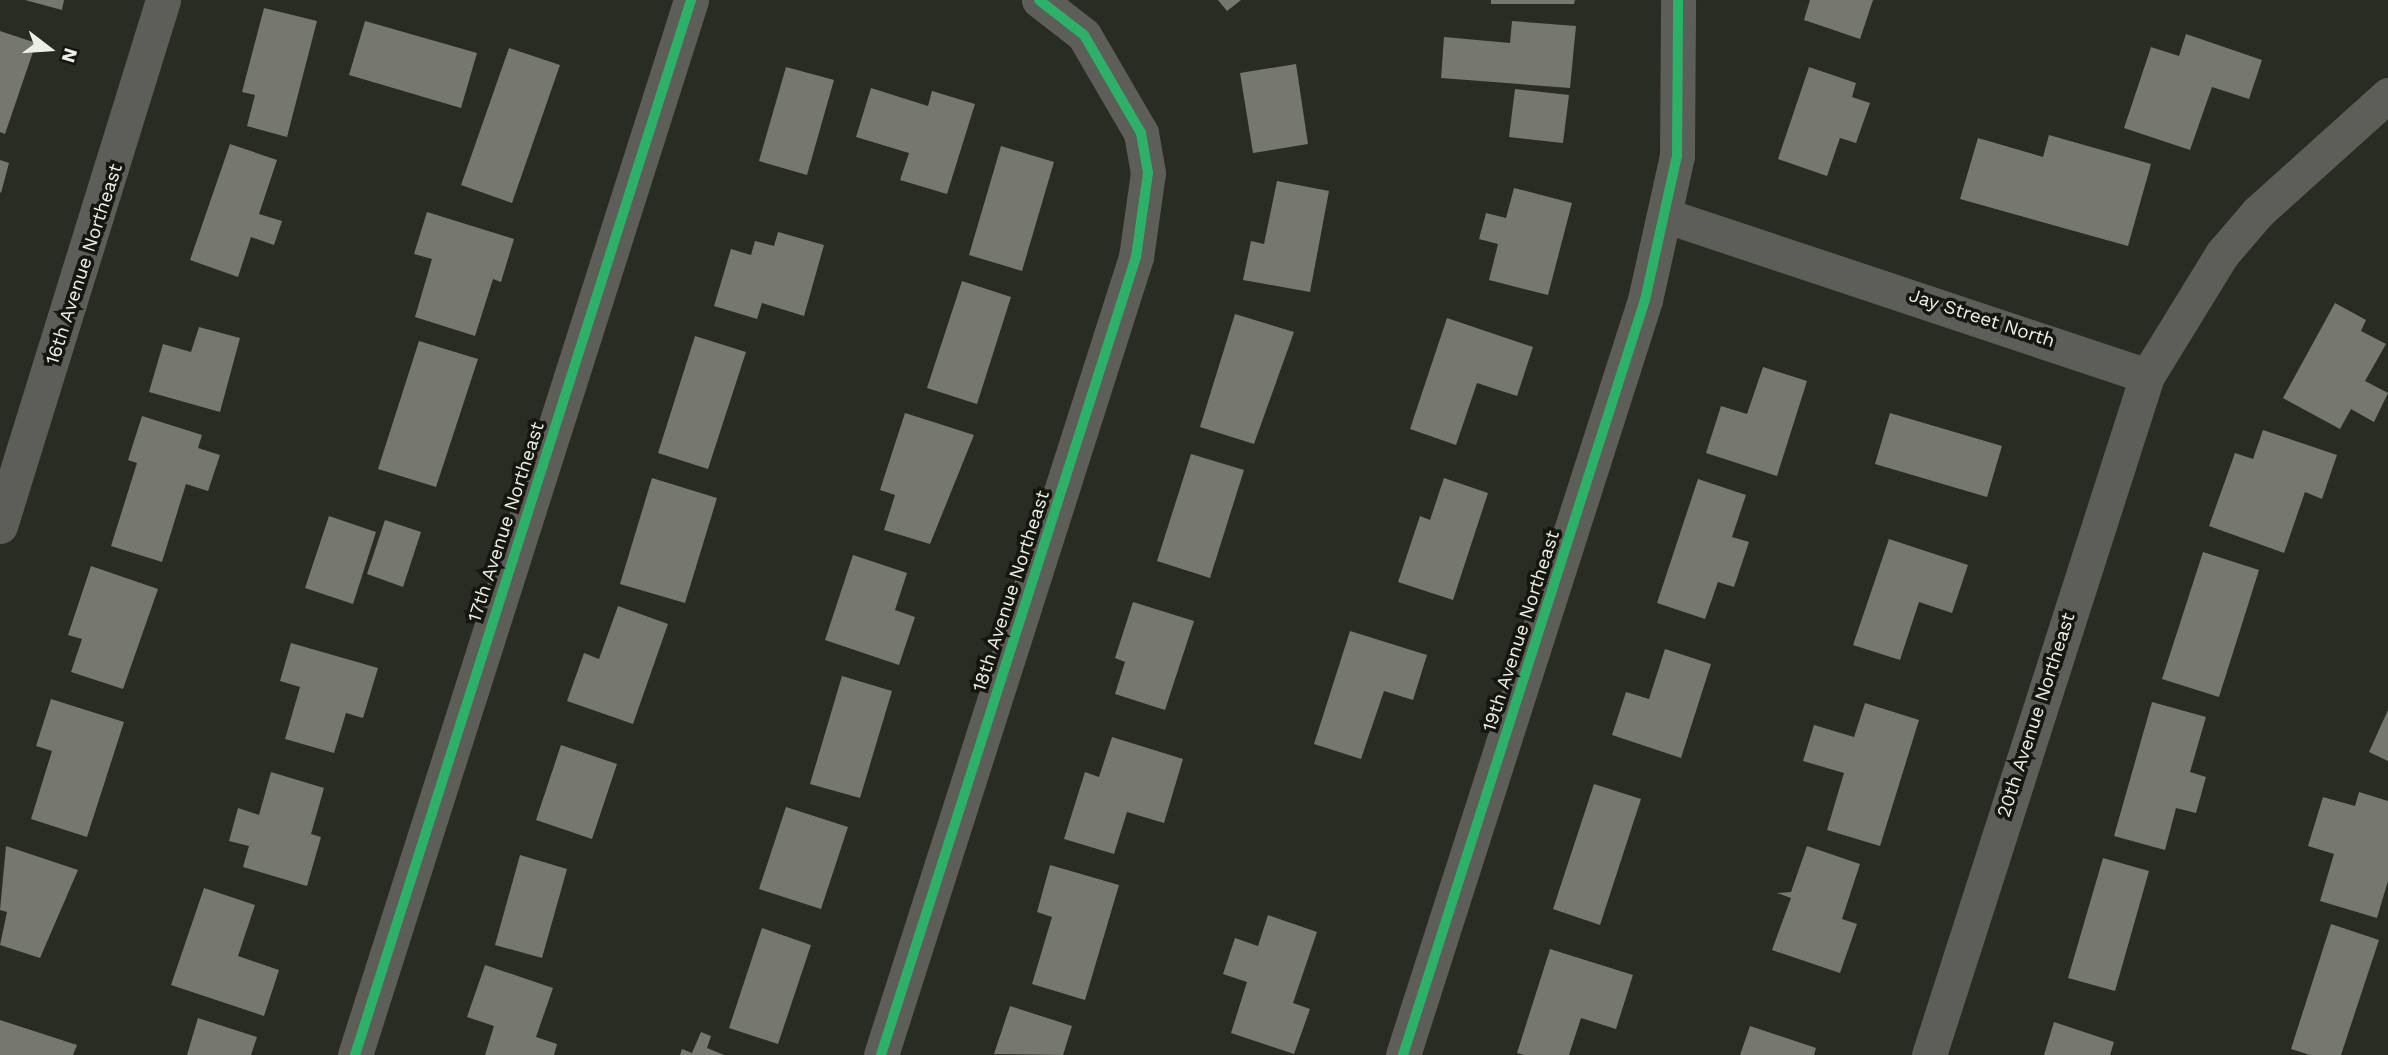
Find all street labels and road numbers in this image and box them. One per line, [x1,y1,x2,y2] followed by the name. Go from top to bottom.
[41,160,127,368] street label: 16th Avenue Northeast
[1906,284,2058,352] street label: Jay Street North
[463,419,549,625] street label: 17th Avenue Northeast
[968,487,1054,695] street label: 18th Avenue Northeast
[1478,527,1564,735] street label: 19th Avenue Northeast
[1992,609,2080,821] street label: 20th Avenue Northeast

